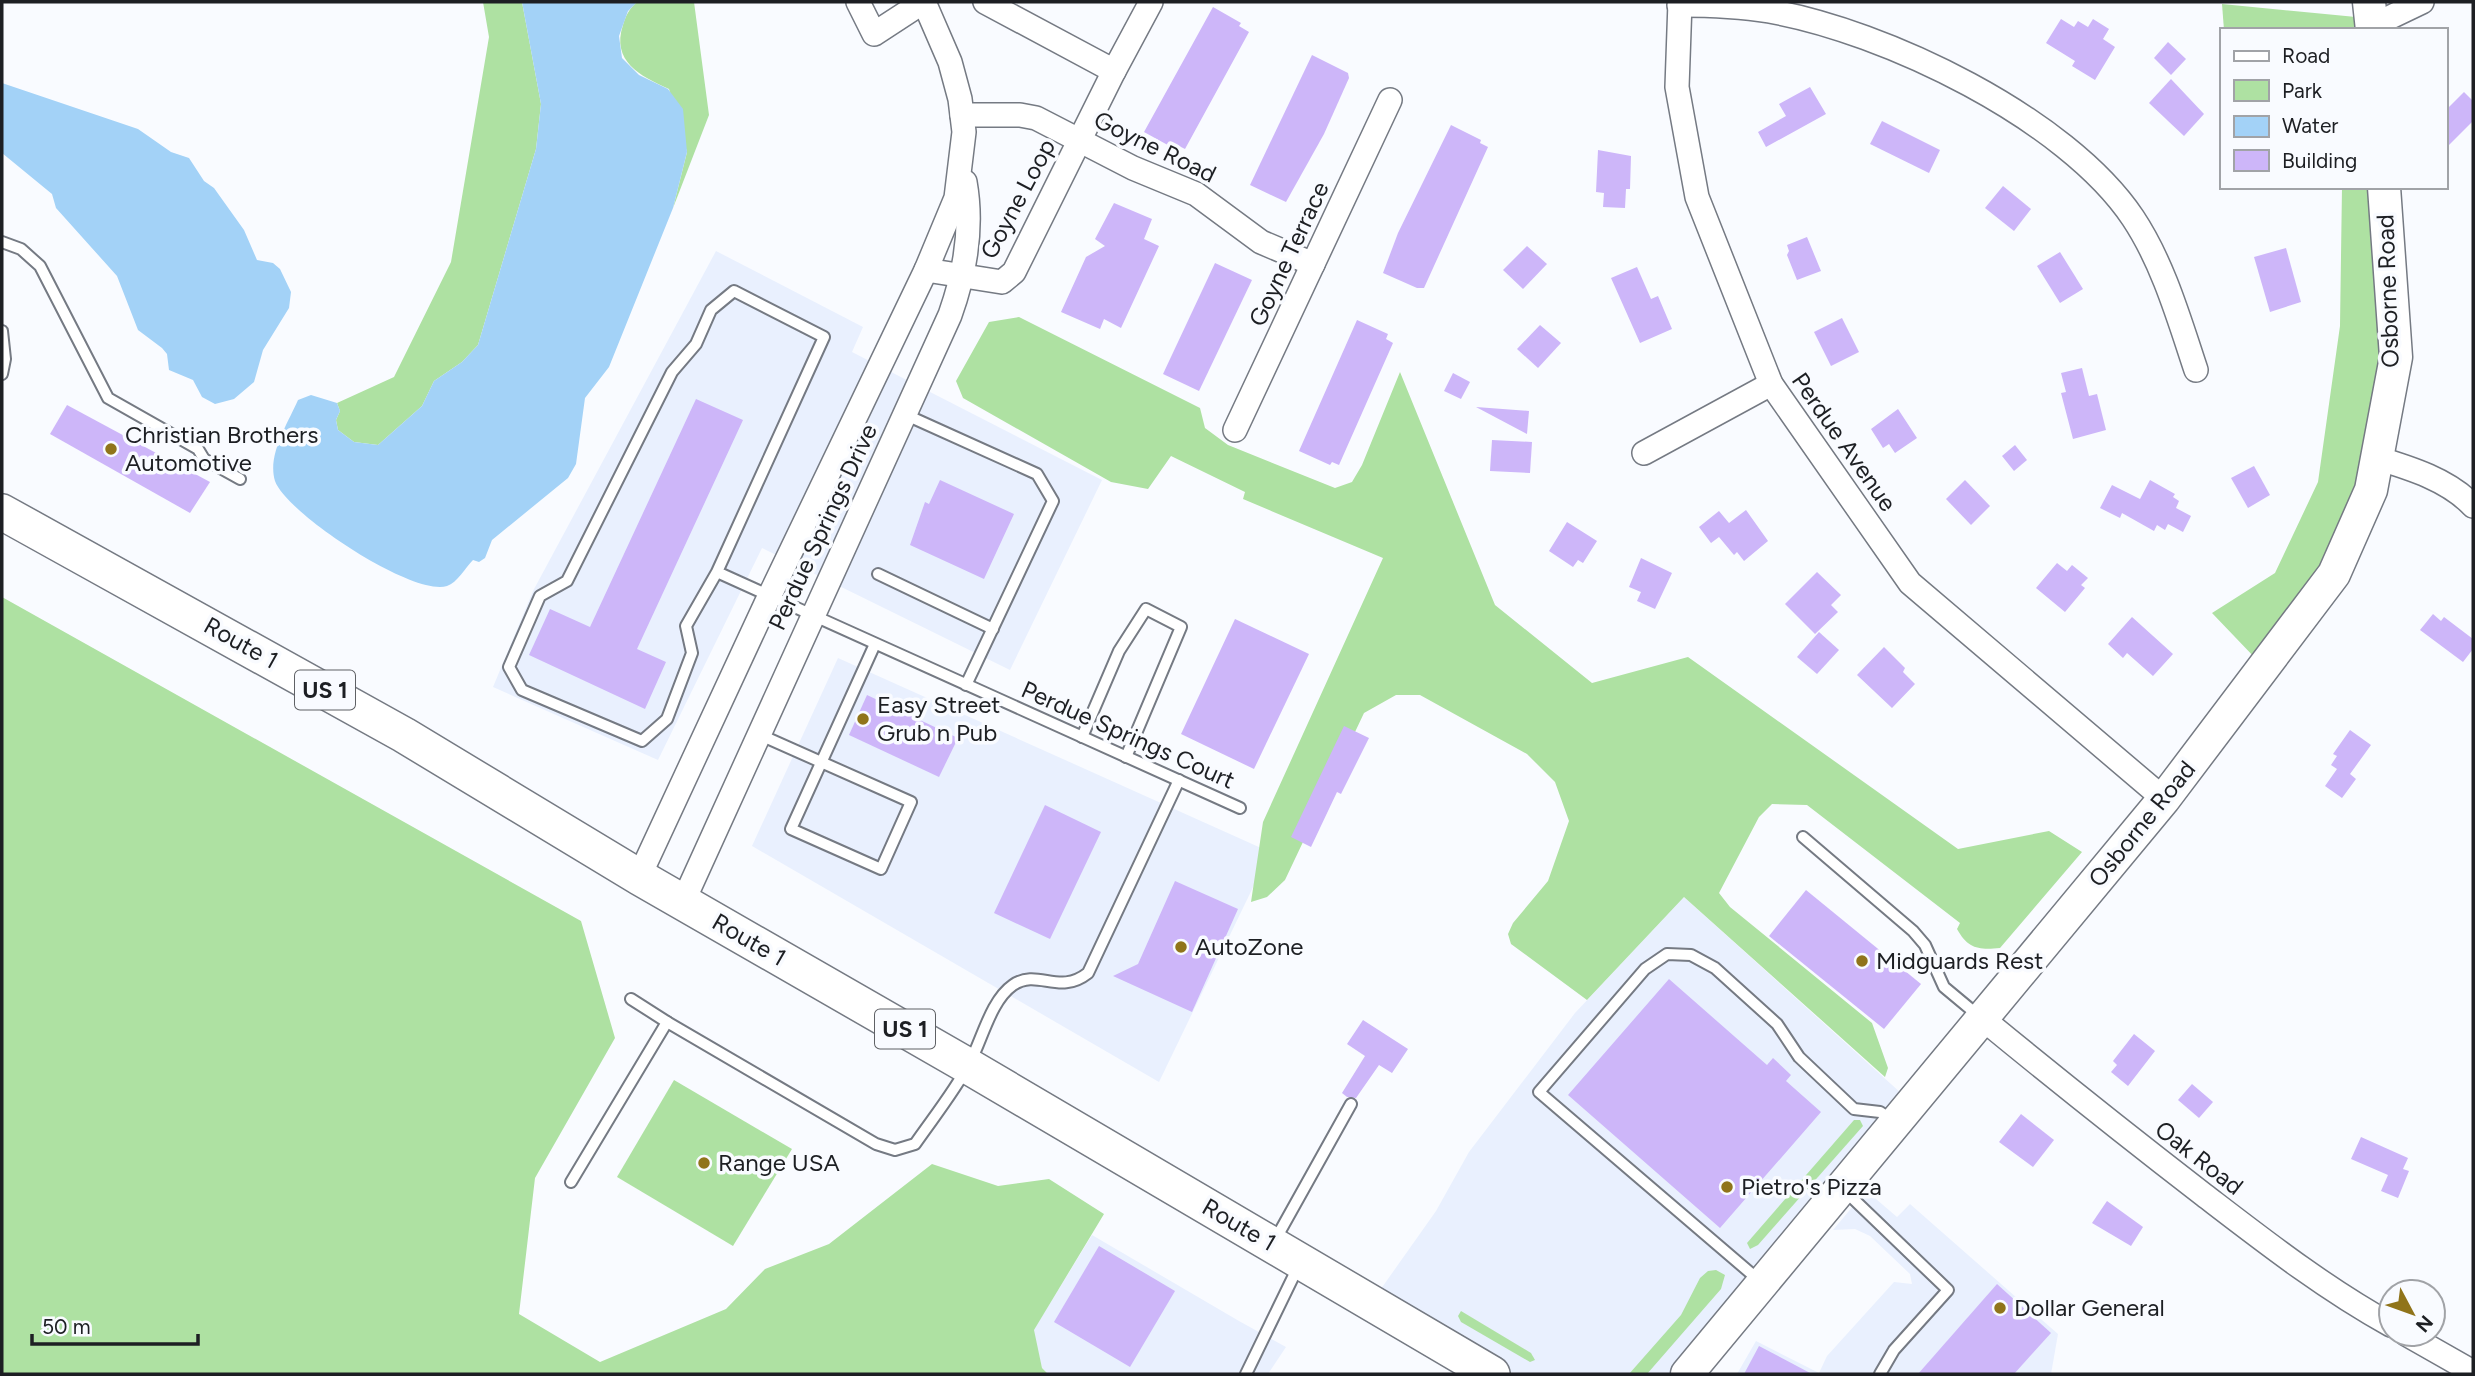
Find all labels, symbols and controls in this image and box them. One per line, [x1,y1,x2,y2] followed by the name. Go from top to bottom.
[2220,28,2447,189] legend
[2282,43,2330,68] text: Road
[2282,78,2323,103] text: Park
[1089,105,1221,189] street label: Goyne Road
[2282,113,2338,138] text: Water
[974,134,1061,264] street label: Goyne Loop
[2282,148,2357,173] text: Building
[1242,177,1335,331] street label: Goyne Terrace
[2370,214,2405,368] street label: Osborne Road
[1786,367,1903,517] street label: Perdue Avenue
[762,419,883,634] street label: Perdue Springs Drive
[125,420,318,477] place label: Christian Brothers Automotive
[103,441,119,457] marker: Christian Brothers Automotive
[199,610,283,675] street label: Route 1
[295,670,355,710] road number: US 1
[1017,674,1239,795] street label: Perdue Springs Court
[877,690,1000,747] place label: Easy Street Grub n Pub
[855,711,871,727] marker: Easy Street Grub n Pub
[2082,755,2201,892] street label: Osborne Road
[707,907,791,972] street label: Route 1
[1195,932,1303,961] place label: AutoZone
[1173,939,1189,955] marker: AutoZone
[1876,946,2043,975] place label: Midguards Rest
[1854,953,1870,969] marker: Midguards Rest
[875,1010,935,1048] road number: US 1
[2150,1114,2249,1201] street label: Oak Road
[718,1148,840,1177] place label: Range USA
[696,1155,712,1171] marker: Range USA
[1741,1172,1882,1201] place label: Pietro's Pizza
[1719,1179,1735,1195] marker: Pietro's Pizza
[1197,1192,1281,1257] street label: Route 1
[2377,1278,2447,1348] north arrow
[2014,1293,2165,1322] place label: Dollar General
[1992,1300,2008,1316] marker: Dollar General
[32,1302,198,1346] scale bar
[2411,1311,2438,1337] text: N
[42,1314,91,1339] text: 50 m

